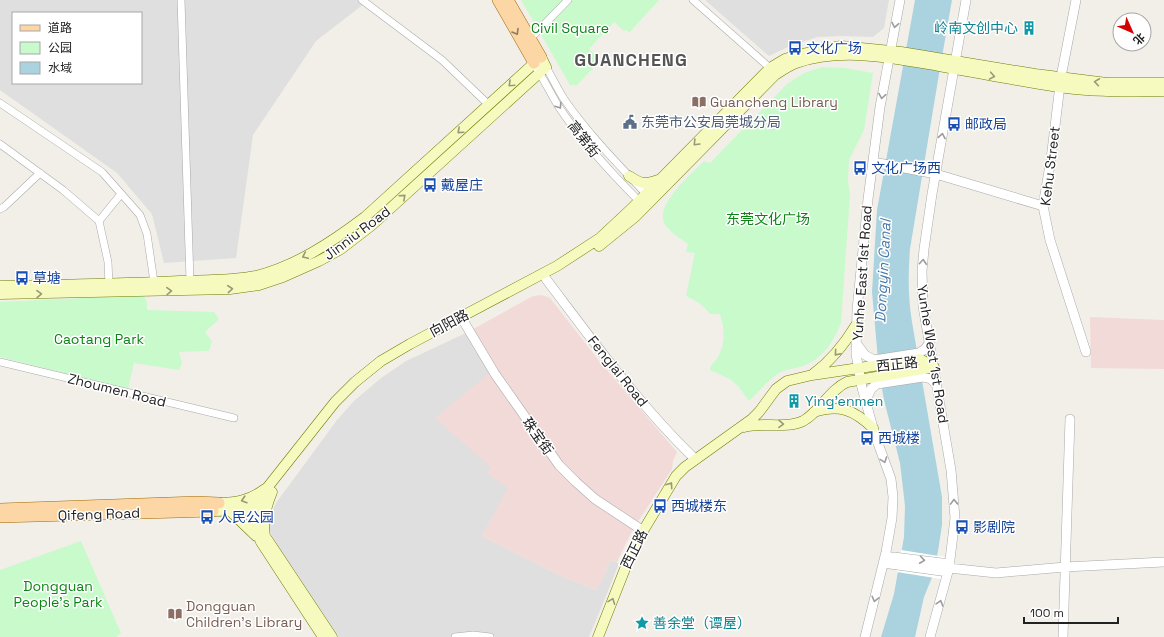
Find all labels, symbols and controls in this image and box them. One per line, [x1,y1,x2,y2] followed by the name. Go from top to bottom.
[12,12,142,84] legend
[1112,12,1152,52] north arrow
[531,19,609,37] park label: Civil Square
[934,19,1018,37] place label: 岭南文创中心
[48,20,72,36] text: 道路
[1021,20,1037,36] building icon: 岭南文创中心
[891,22,900,29] one-way arrow
[511,28,518,35] one-way arrow
[1130,30,1148,48] text: 北
[806,39,862,57] place label: 文化广场
[48,40,72,56] text: 公园
[787,40,803,56] bus stop icon: 文化广场
[574,48,688,71] district label: GUANCHENG
[48,60,72,76] text: 水域
[989,71,995,79] one-way arrow
[1094,78,1100,87] one-way arrow
[508,79,516,87] one-way arrow
[710,93,838,111] place label: Guancheng Library
[878,93,887,99] one-way arrow
[691,94,707,110] library icon: Guancheng Library
[554,102,562,109] one-way arrow
[641,113,781,131] place label: 东莞市公安局莞城分局
[622,114,638,130] public building icon: 东莞市公安局莞城分局
[965,115,1007,133] place label: 邮政局
[946,116,962,132] bus stop icon: 邮政局
[564,117,604,161] street label: 高第街
[1036,125,1064,207] street label: Kehu Street
[457,126,465,134] one-way arrow
[937,133,946,139] one-way arrow
[693,138,701,146] one-way arrow
[871,159,941,177] place label: 文化广场西
[852,160,868,176] bus stop icon: 文化广场西
[441,176,483,194] place label: 戴屋庄
[422,177,438,193] bus stop icon: 戴屋庄
[398,194,406,202] one-way arrow
[320,202,394,264] street label: Jinniu Road
[848,205,876,341] street label: Yunhe East 1st Road
[726,210,810,228] park label: 东莞文化广场
[870,216,895,323] water label: Dongyin Canal
[301,251,309,259] one-way arrow
[918,259,927,265] one-way arrow
[33,269,61,287] place label: 草塘
[14,270,30,286] bus stop icon: 草塘
[913,283,953,425] street label: Yunhe West 1st Road
[227,285,233,294] one-way arrow
[166,287,172,295] one-way arrow
[36,290,42,298] one-way arrow
[426,305,472,341] street label: 向阳路
[54,330,144,348] park label: Caotang Park
[584,332,652,410] street label: Fenglai Road
[834,348,841,355] one-way arrow
[875,353,919,375] street label: 西正路
[66,369,168,411] street label: Zhoumen Road
[805,392,883,410] place label: Ying'enmen
[786,393,802,409] building icon: Ying'enmen
[519,414,557,458] street label: 珠宝街
[778,420,784,428] one-way arrow
[878,429,920,447] place label: 西城楼
[859,430,875,446] bus stop icon: 西城楼
[880,457,888,464] one-way arrow
[665,482,673,489] one-way arrow
[241,495,248,504] one-way arrow
[671,497,727,515] place label: 西城楼东
[652,498,668,514] bus stop icon: 西城楼东
[950,499,959,505] one-way arrow
[57,504,141,524] street label: Qifeng Road
[218,508,274,526] place label: 人民公园
[199,509,215,525] bus stop icon: 人民公园
[973,518,1015,536] place label: 影剧院
[954,519,970,535] bus stop icon: 影剧院
[617,526,651,572] street label: 西正路
[919,555,925,564] one-way arrow
[14,577,103,611] park label: Dongguan People's Park
[871,596,879,602] one-way arrow
[186,597,302,631] place label: Dongguan Children's Library
[607,597,615,604] one-way arrow
[935,599,944,606] one-way arrow
[1024,599,1118,625] scale bar
[1030,605,1064,621] text: 100 m
[167,606,183,622] library icon: Dongguan Children's Library
[653,614,751,632] place label: 善余堂（谭屋）
[634,615,650,631] place icon: 善余堂（谭屋）

